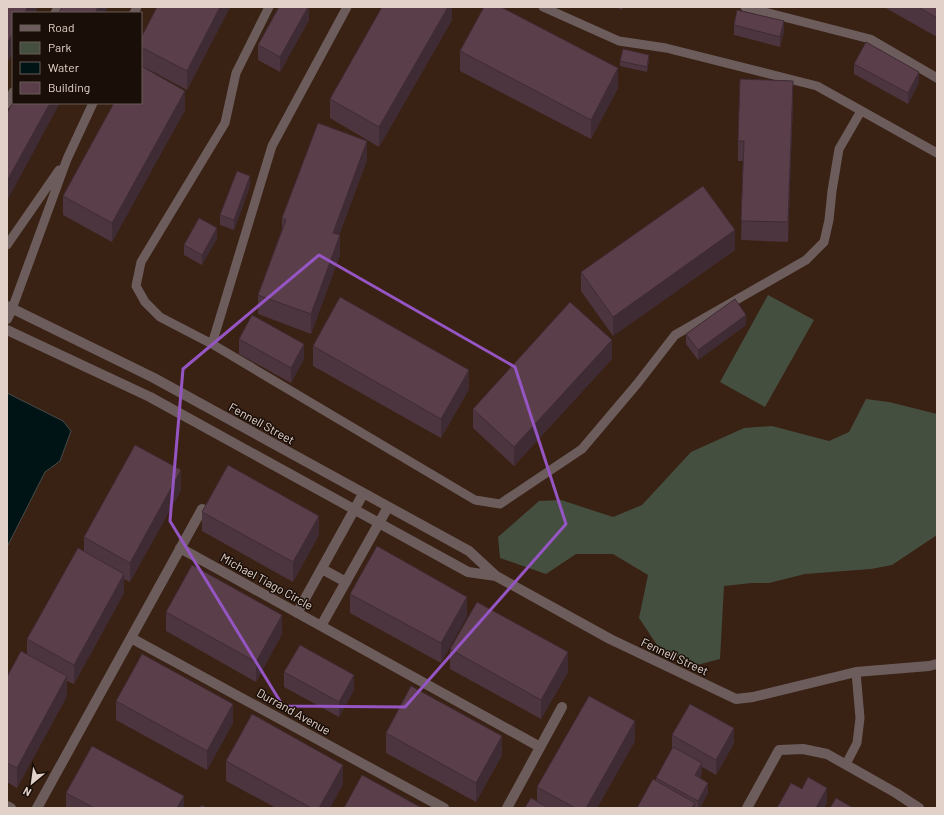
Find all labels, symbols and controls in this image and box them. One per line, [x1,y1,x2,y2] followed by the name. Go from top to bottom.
[12,12,142,104] legend
[48,20,75,34] text: Road
[48,40,72,54] text: Park
[48,60,80,74] text: Water
[48,80,90,94] text: Building
[227,399,297,447] street label: Fennell Street
[218,550,316,612] street label: Michael Tiago Circle
[639,634,711,678] street label: Fennell Street
[255,685,333,737] street label: Durrand Avenue
[12,763,52,803] north arrow
[21,785,33,800] text: N

